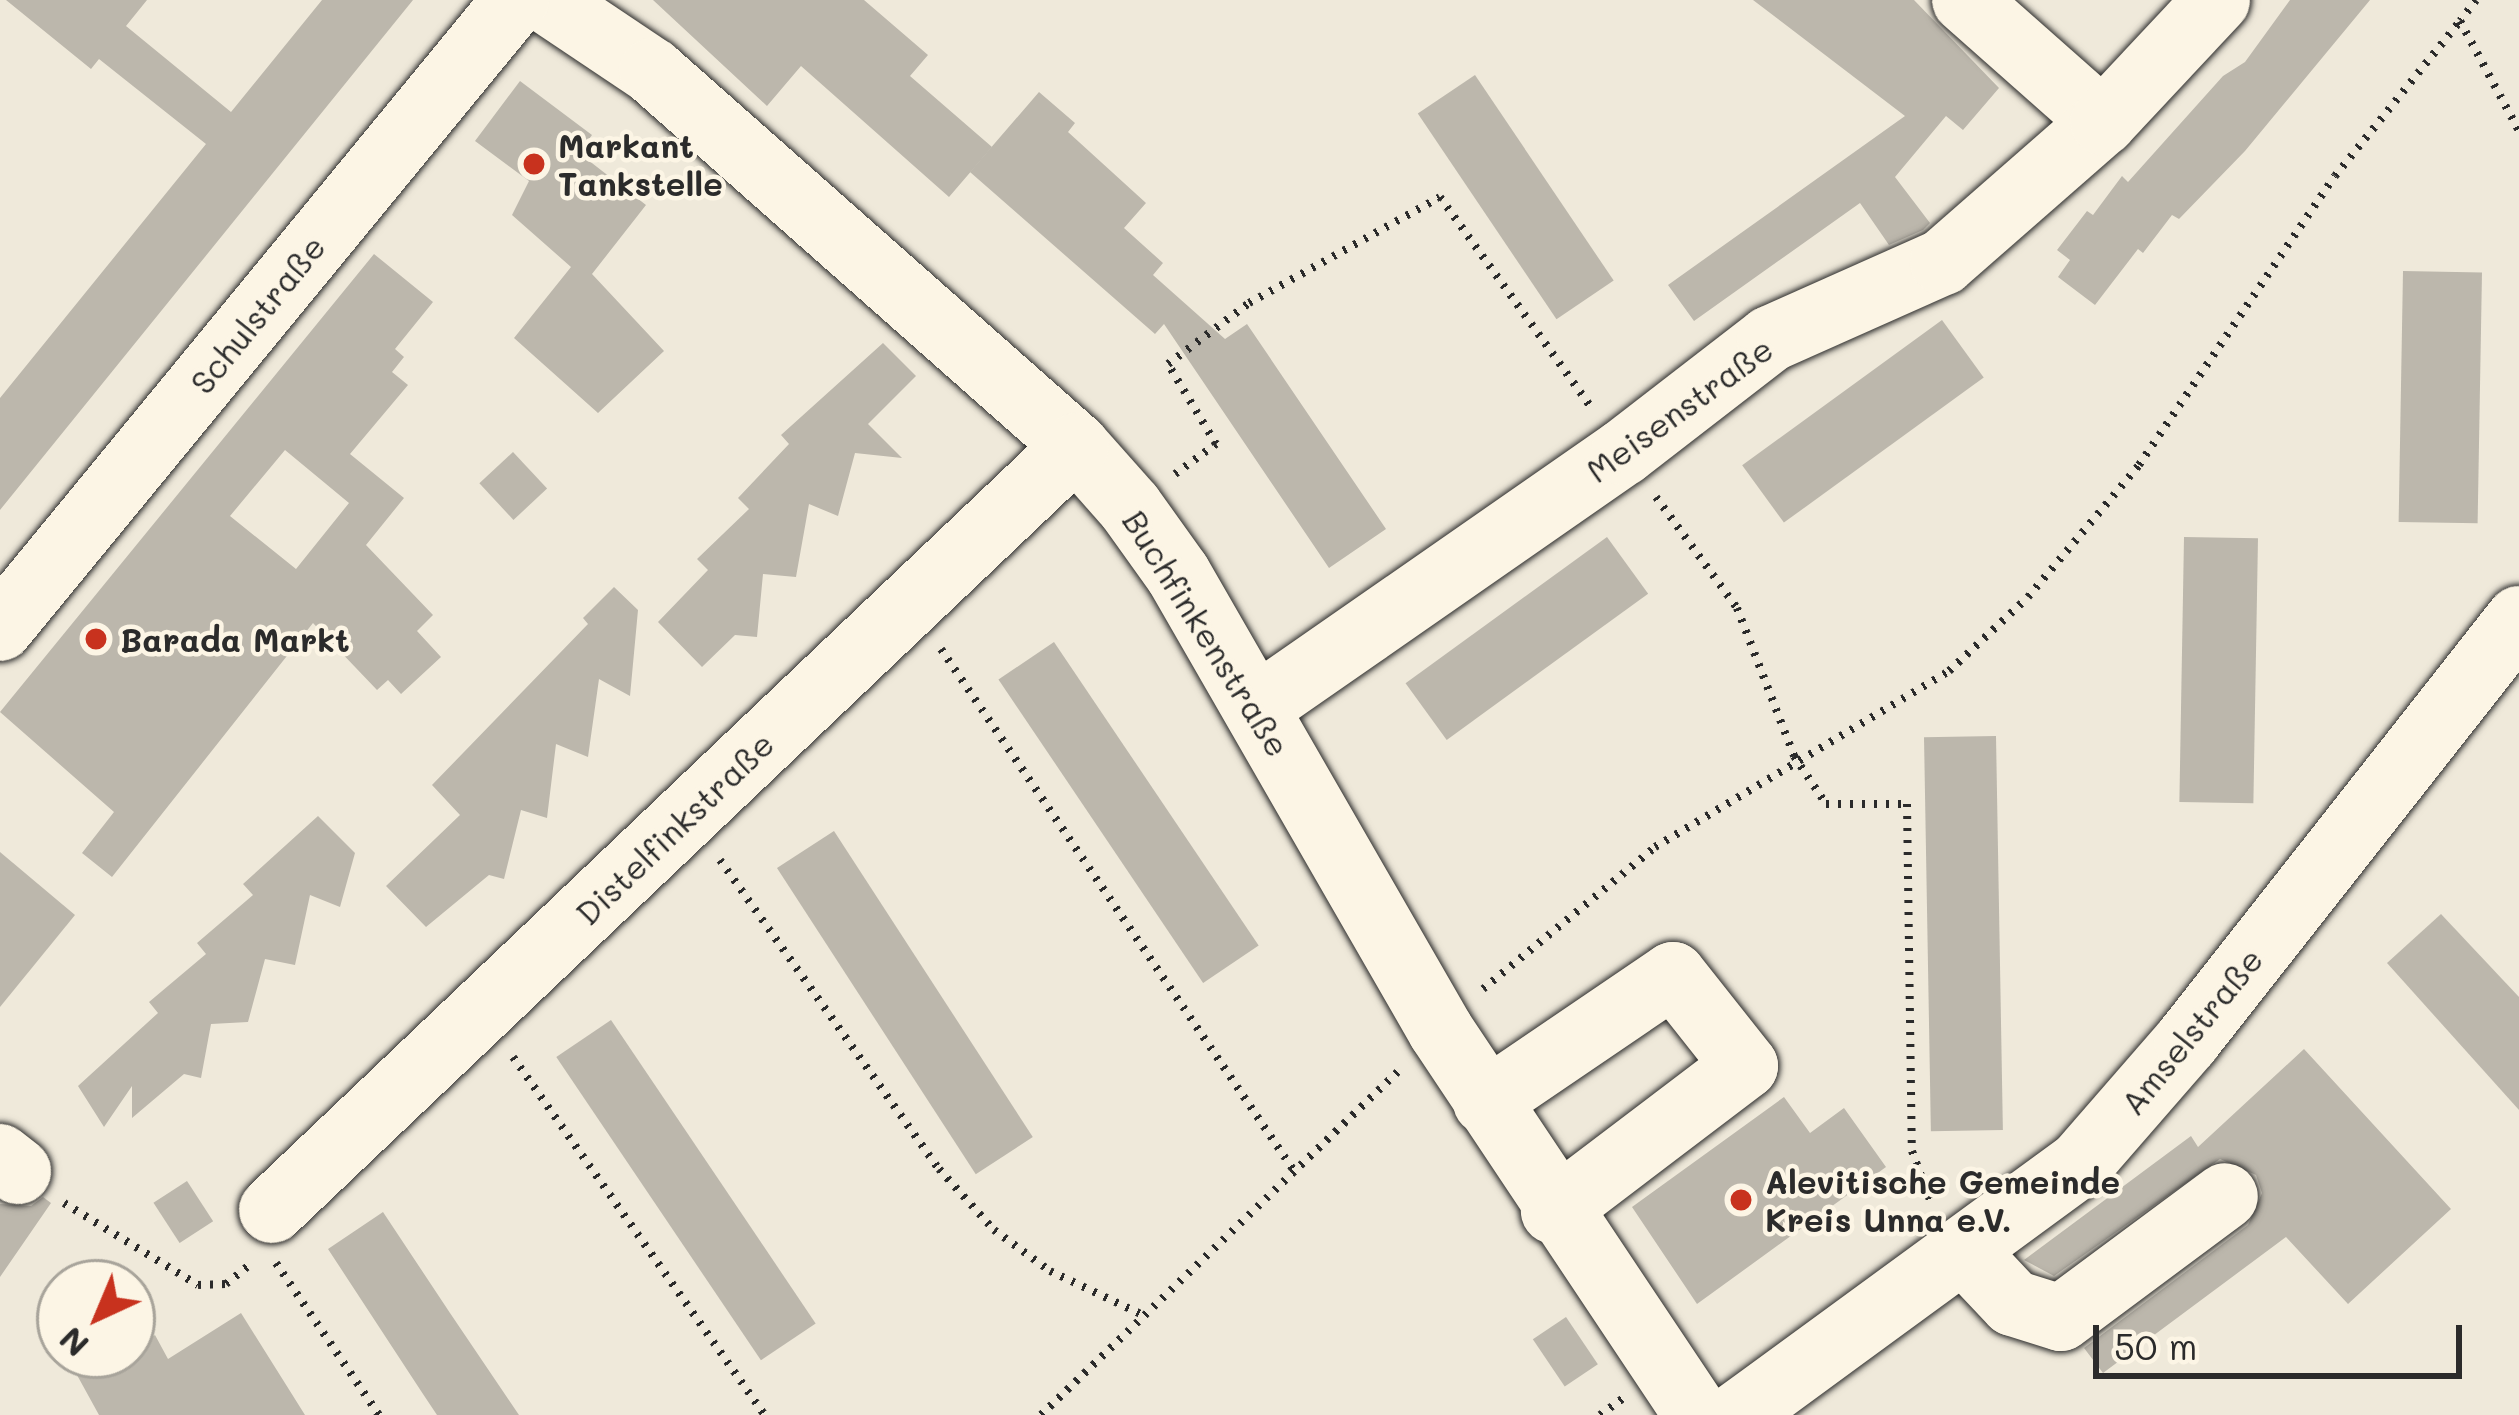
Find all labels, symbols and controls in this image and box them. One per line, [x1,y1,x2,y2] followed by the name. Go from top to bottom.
[558,125,723,203] place label: Markant Tankstelle
[521,151,547,177] marker: Markant Tankstelle
[181,227,333,401] street label: Schulstraße
[1578,328,1780,490] street label: Meisenstraße
[1115,502,1299,764] street label: Buchfinkenstraße
[120,619,350,659] place label: Barada Markt
[83,626,109,652] marker: Barada Markt
[567,724,781,932] street label: Distelfinkstraße
[2112,940,2270,1122] street label: Amselstraße
[1765,1161,2120,1239] place label: Alevitische Gemeinde Kreis Unna e.V.
[1728,1187,1754,1213] marker: Alevitische Gemeinde Kreis Unna e.V.
[36,1259,156,1379] north arrow
[2099,1301,2468,1375] scale bar
[49,1319,97,1367] text: N
[2114,1322,2197,1369] text: 50 m

